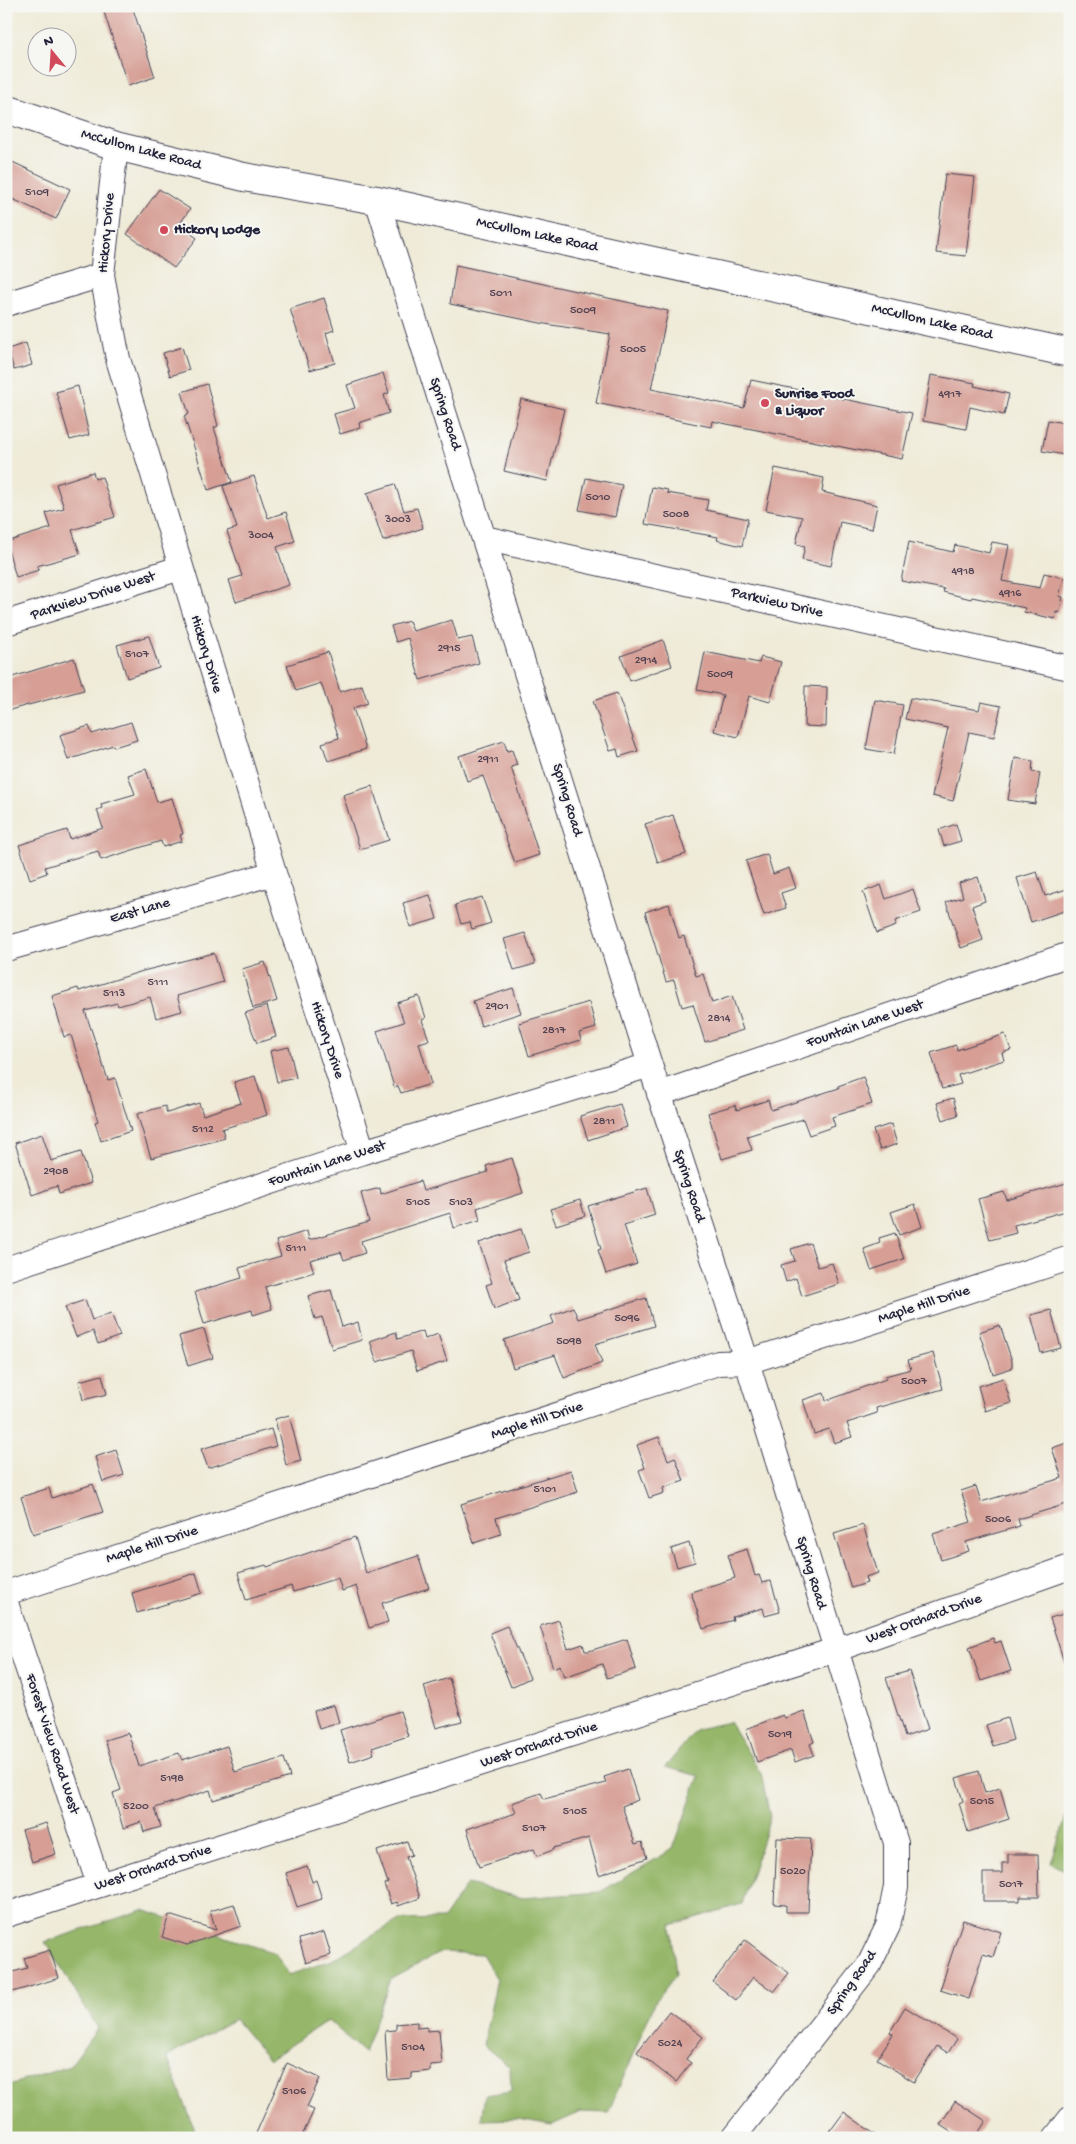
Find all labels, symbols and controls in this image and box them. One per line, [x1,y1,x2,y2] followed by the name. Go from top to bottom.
[28,28,78,78] north arrow
[42,33,56,52] text: N
[79,125,204,175] street label: McCullom Lake Road
[25,186,49,200] house number: 5109
[95,192,119,274] street label: Hickory Drive
[475,213,601,257] street label: McCullom Lake Road
[174,221,261,239] place label: Hickory Lodge
[158,224,170,236] marker: Hickory Lodge
[490,287,513,301] house number: 5011
[870,299,996,345] street label: McCullom Lake Road
[570,304,596,318] house number: 5009
[620,343,646,357] house number: 5005
[425,376,466,454] street label: Spring Road
[775,385,856,420] place label: Sunrise Food & Liquor
[939,388,962,402] house number: 4917
[759,397,771,409] marker: Sunrise Food & Liquor
[586,491,611,505] house number: 5010
[663,508,690,522] house number: 5008
[384,513,411,527] house number: 3003
[247,529,274,543] house number: 3004
[951,565,975,579] house number: 4918
[28,567,159,625] street label: Parkview Drive West
[728,583,825,622] street label: Parkview Drive
[999,587,1022,601] house number: 4916
[186,613,226,695] street label: Hickory Drive
[437,642,461,656] house number: 2915
[125,648,150,662] house number: 5107
[635,654,658,668] house number: 2914
[707,668,733,682] house number: 5009
[477,753,499,767] house number: 2911
[547,762,587,840] street label: Spring Road
[108,894,172,928] street label: East Lane
[148,976,169,990] house number: 5111
[103,987,125,1001] house number: 5113
[803,995,928,1053] street label: Fountain Lane West
[306,999,348,1081] street label: Hickory Drive
[485,1000,509,1014] house number: 2901
[708,1012,731,1026] house number: 2814
[542,1024,567,1038] house number: 2817
[593,1115,615,1129] house number: 2811
[192,1123,214,1137] house number: 5112
[265,1136,390,1192] street label: Fountain Lane West
[669,1148,710,1226] street label: Spring Road
[43,1165,69,1179] house number: 2908
[406,1196,430,1210] house number: 5105
[449,1196,473,1210] house number: 5103
[286,1242,307,1256] house number: 5111
[876,1282,972,1328] street label: Maple Hill Drive
[614,1312,641,1326] house number: 5096
[556,1335,582,1349] house number: 5098
[901,1375,928,1389] house number: 5007
[489,1398,585,1444] street label: Maple Hill Drive
[534,1483,557,1497] house number: 5101
[985,1513,1012,1527] house number: 5006
[104,1522,200,1568] street label: Maple Hill Drive
[791,1535,831,1613] street label: Spring Road
[864,1590,985,1648] street label: West Orchard Drive
[20,1671,84,1818] street label: Forest View Road West
[478,1718,600,1772] street label: West Orchard Drive
[768,1728,792,1742] house number: 5019
[160,1772,184,1786] house number: 5198
[970,1795,994,1809] house number: 5015
[123,1800,149,1814] house number: 5200
[563,1805,587,1819] house number: 5105
[522,1822,547,1836] house number: 5107
[92,1841,214,1895] street label: West Orchard Drive
[780,1865,806,1879] house number: 5020
[999,1878,1024,1892] house number: 5017
[823,1946,882,2019] street label: Spring Road
[658,2037,683,2051] house number: 5024
[401,2041,425,2055] house number: 5104
[282,2085,307,2099] house number: 5106

